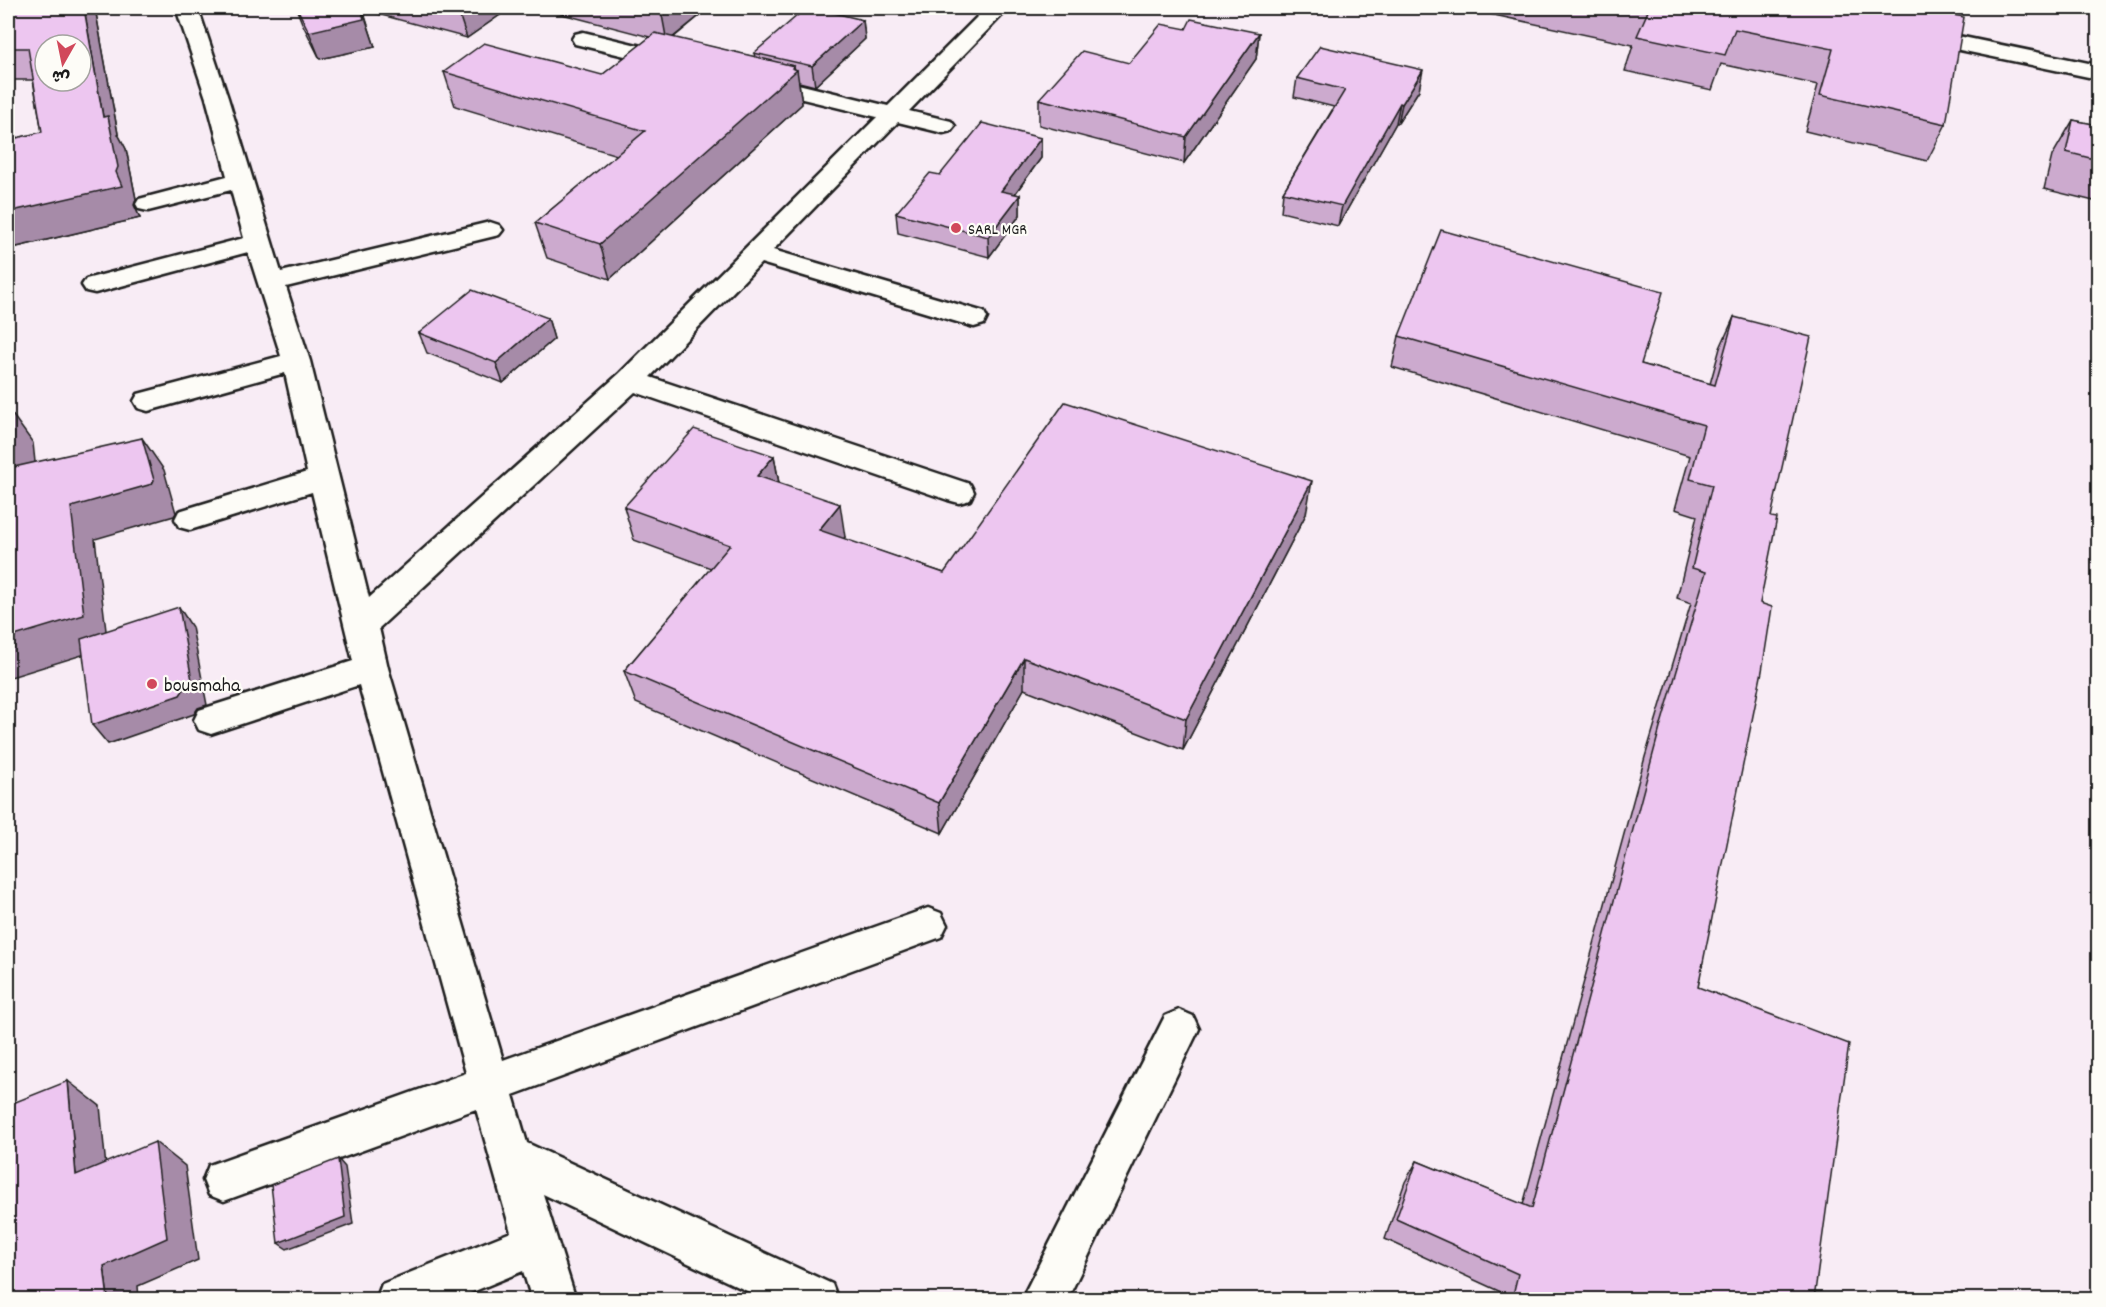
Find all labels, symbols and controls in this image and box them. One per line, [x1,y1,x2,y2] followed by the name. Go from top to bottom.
[33,33,93,93] north arrow
[51,63,72,88] text: ش
[968,219,1027,242] place label: SARL MGR
[949,221,963,235] marker: SARL MGR
[164,673,241,701] place label: bousmaha
[145,677,159,691] marker: bousmaha

